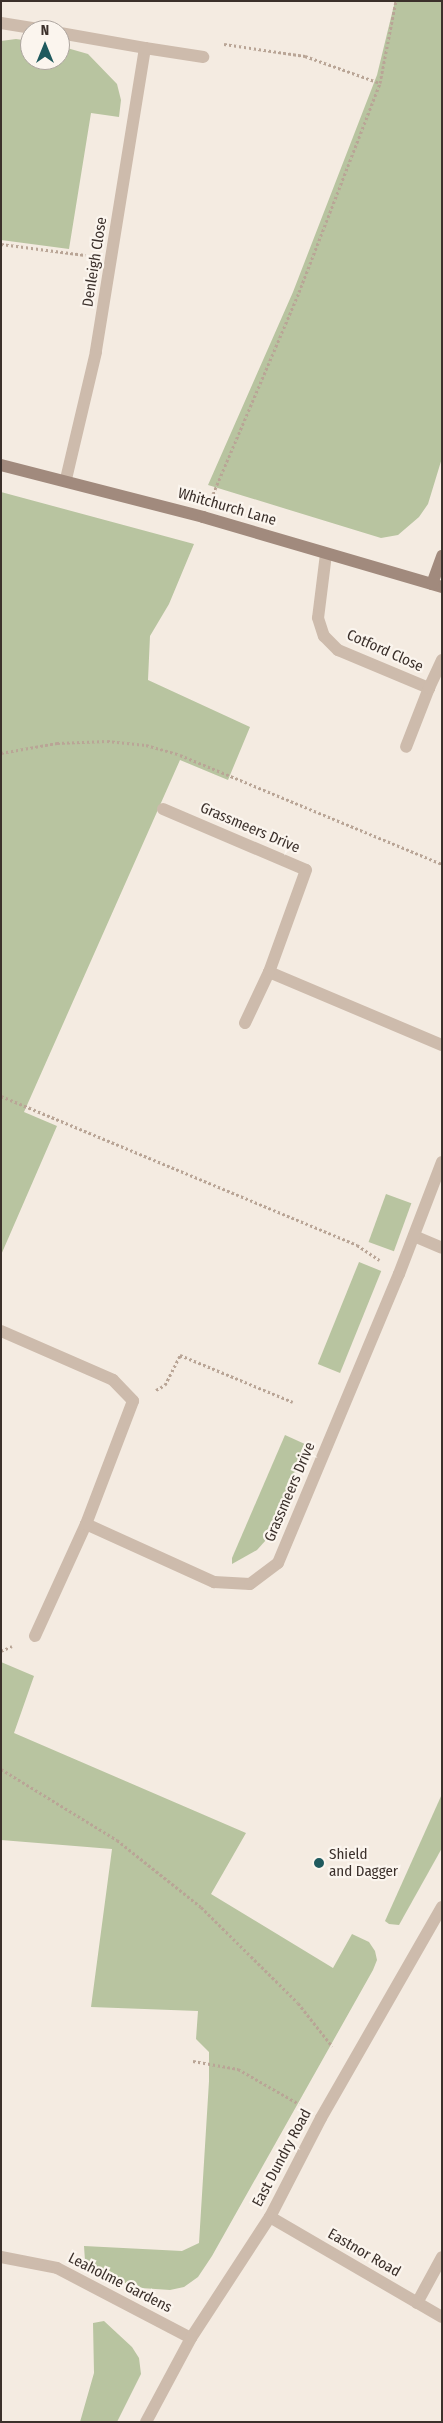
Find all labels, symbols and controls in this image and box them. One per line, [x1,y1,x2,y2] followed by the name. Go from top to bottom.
[20,20,70,70] north arrow
[41,22,49,39] text: N
[79,216,111,308] street label: Denleigh Close
[176,484,278,530] street label: Whitchurch Lane
[344,626,426,676] street label: Cotford Close
[198,799,302,857] street label: Grassmeers Drive
[261,1440,319,1544] street label: Grassmeers Drive
[329,1845,398,1880] place label: Shield and Dagger
[313,1857,325,1869] marker: Shield and Dagger
[249,2106,315,2210] street label: East Dundry Road
[324,2225,404,2281] street label: Eastnor Road
[65,2249,175,2317] street label: Leaholme Gardens

